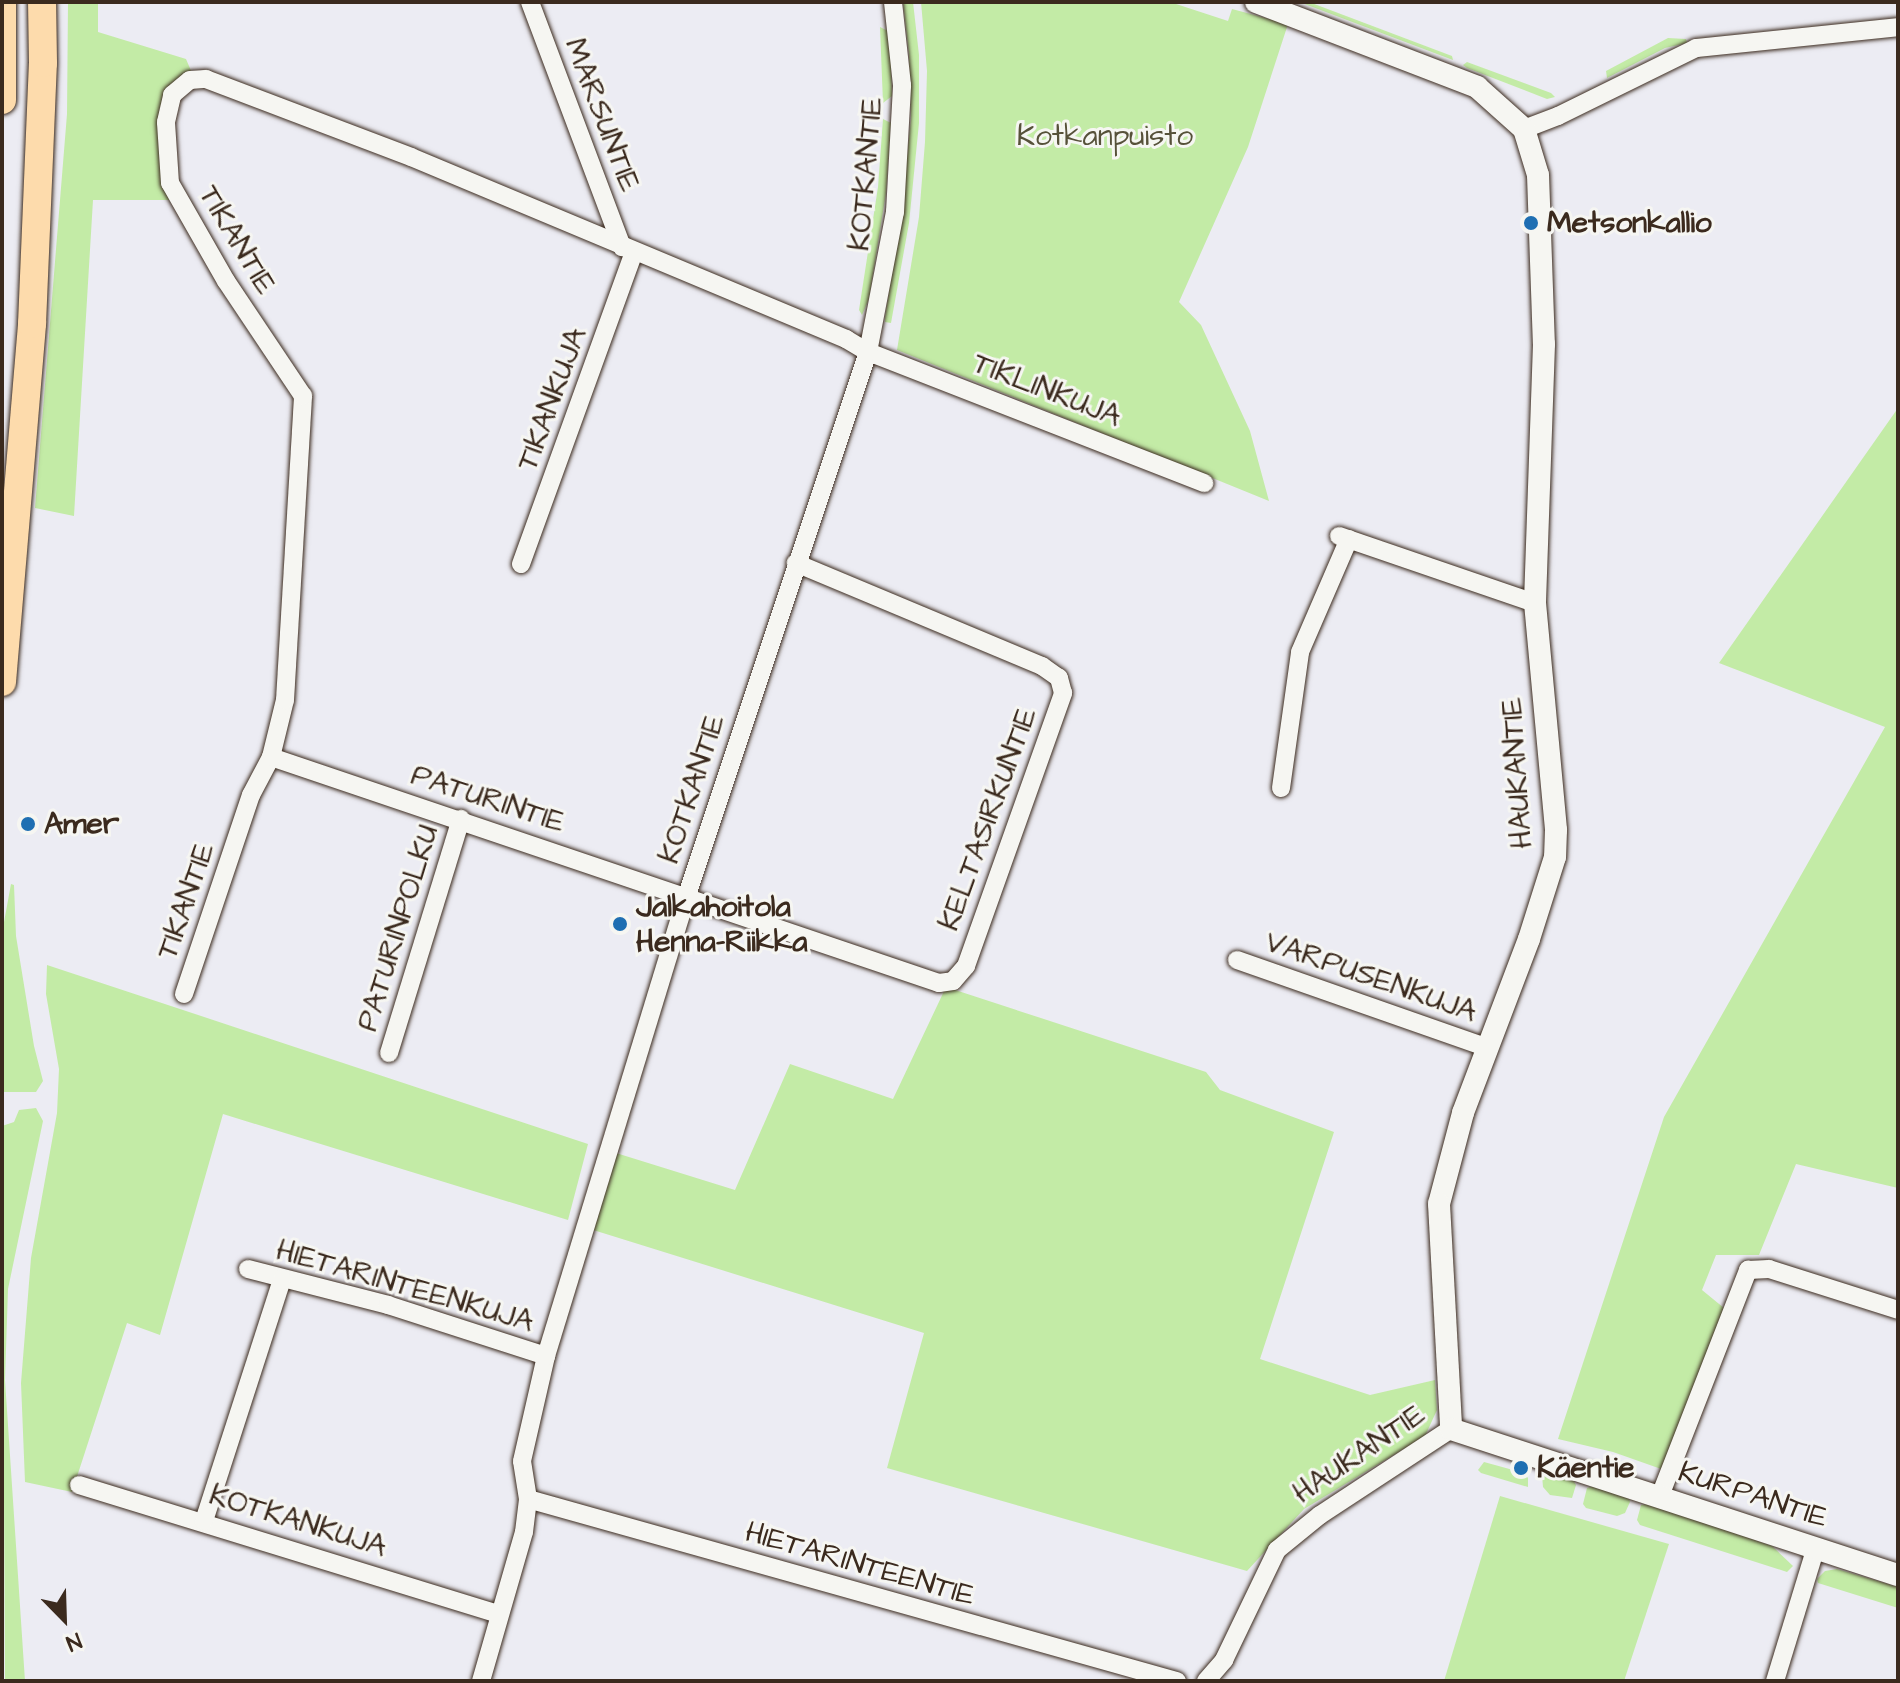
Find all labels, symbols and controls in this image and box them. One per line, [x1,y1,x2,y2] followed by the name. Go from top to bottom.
[556,33,648,197] street label: MARSUNTIE
[841,96,891,252] street label: KOTKANTIE
[1017,118,1193,154] park label: Kotkanpuisto
[191,179,283,301] street label: TIKANTIE
[1547,205,1712,241] place label: Metsonkallio
[1522,214,1540,232] marker: Metsonkallio
[510,323,594,475] street label: TIKANKUJA
[968,345,1126,435] street label: TIKLINKUJA
[1494,696,1540,850] street label: HAUKANTIE
[931,703,1045,935] street label: KELTASIRKUNTIE
[651,710,733,868] street label: KOTKANTIE
[407,757,569,841] street label: PATURINTIE
[44,806,119,842] place label: Amer
[19,815,37,833] marker: Amer
[350,821,446,1035] street label: PATURINPOLKU
[149,838,223,964] street label: TIKANTIE
[636,889,808,960] place label: Jalkahoitola Henna-Riikka
[611,915,629,933] marker: Jalkahoitola Henna-Riikka
[1261,924,1481,1030] street label: VARPUSENKUJA
[272,1232,538,1340] street label: HIETARINTEENKUJA
[1286,1397,1432,1511] street label: HAUKANTIE
[1537,1450,1635,1486] place label: Käentie
[1674,1454,1832,1536] street label: KURPANTIE
[1512,1459,1530,1477] marker: Käentie
[205,1477,391,1565] street label: KOTKANKUJA
[741,1514,979,1614] street label: HIETARINTEENTIE
[24,1579,104,1659] north arrow
[61,1625,86,1659] text: N

